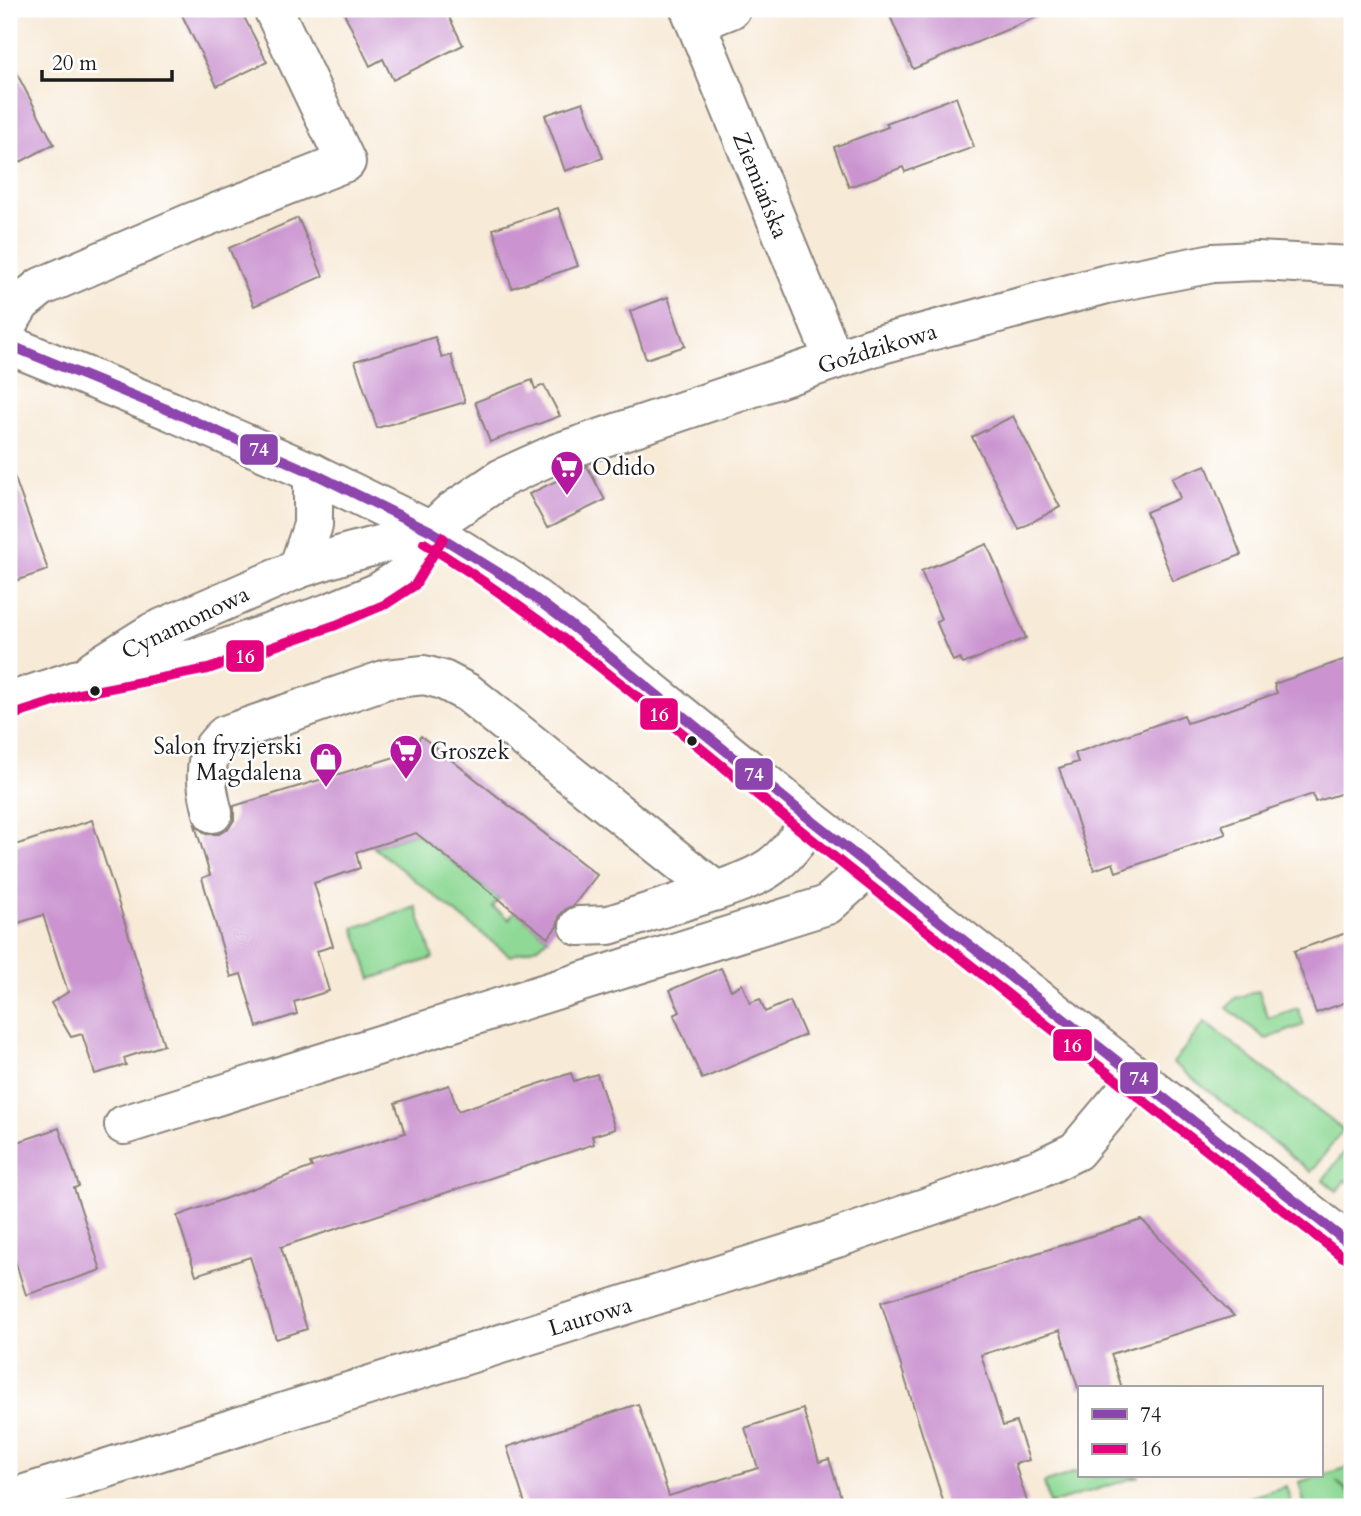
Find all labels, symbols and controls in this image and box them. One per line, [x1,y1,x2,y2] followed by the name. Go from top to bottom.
[42,38,172,82] scale bar
[52,49,97,78] text: 20 m
[725,127,796,243] street label: Ziemiańska
[814,316,941,381] street label: Goździkowa
[239,433,279,466] line badge: 74
[249,437,269,463] text: 74
[548,448,586,497] supermarket icon: Odido
[592,452,655,483] place label: Odido
[116,578,254,667] street label: Cynamonowa
[225,639,265,673] line badge: 16
[235,644,255,670] text: 16
[88,684,102,698] unlabelled marker
[639,697,679,731] line badge: 16
[649,702,669,728] text: 16
[153,731,302,788] place label: Salon fryzjerski Magdalena
[387,732,425,781] supermarket icon: Groszek
[685,734,699,748] unlabelled marker
[430,736,510,767] place label: Groszek
[307,740,345,789] shop icon: Salon fryzjerski Magdalena
[734,757,774,791] line badge: 74
[744,762,764,788] text: 74
[1052,1028,1093,1062] line badge: 16
[1062,1033,1082,1059] text: 16
[1119,1061,1159,1095] line badge: 74
[1129,1066,1149,1092] text: 74
[545,1289,636,1344] street label: Laurowa
[1078,1386,1322,1478] legend
[1140,1401,1162,1430] text: 74
[1140,1435,1162,1464] text: 16

